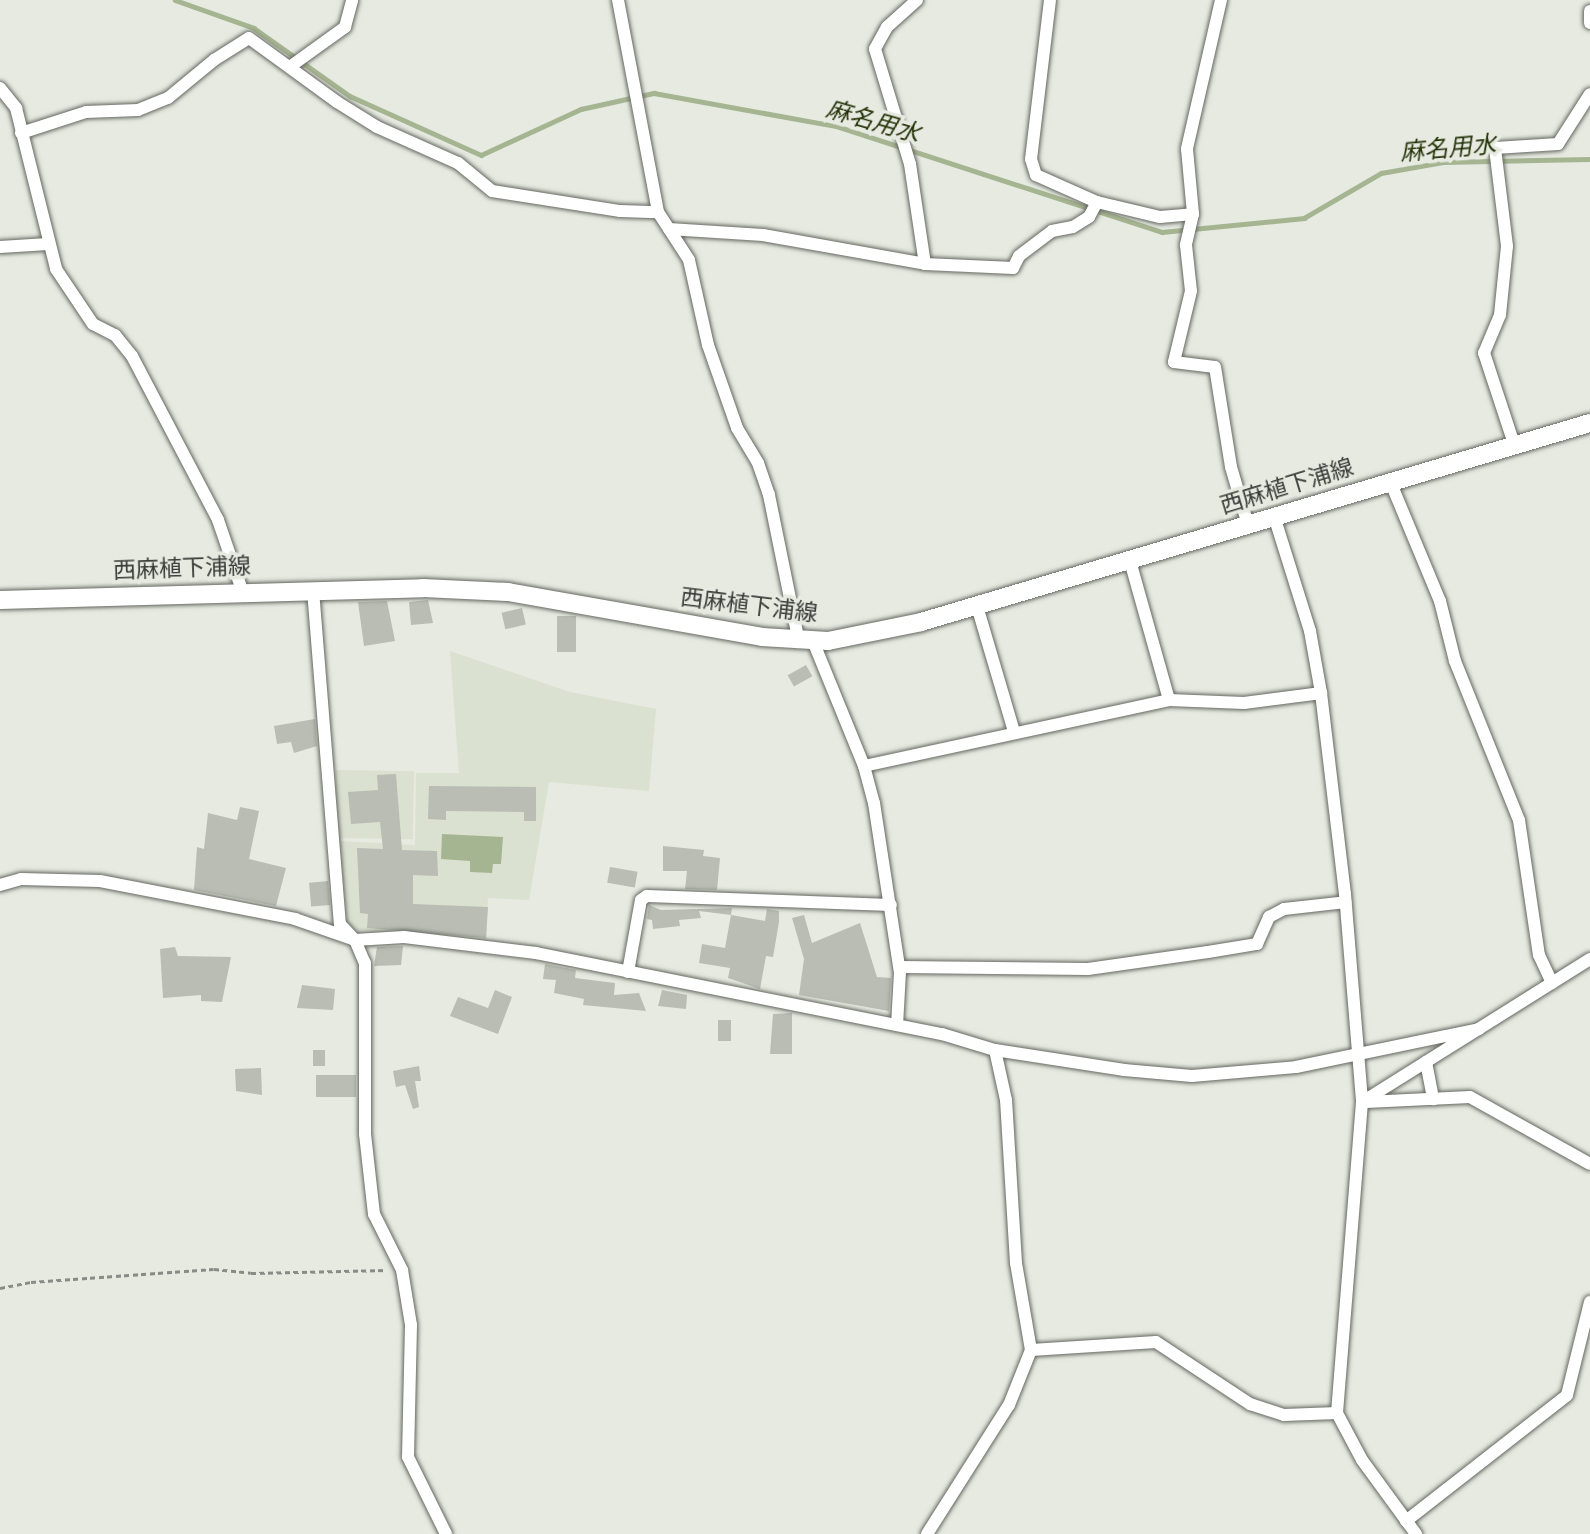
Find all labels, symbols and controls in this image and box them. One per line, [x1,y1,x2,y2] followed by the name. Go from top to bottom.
[823,95,923,149] water label: 麻名用水
[1399,130,1497,168] water label: 麻名用水
[1217,454,1357,520] street label: 西麻植下浦線
[113,553,251,585] street label: 西麻植下浦線
[679,584,819,628] street label: 西麻植下浦線

